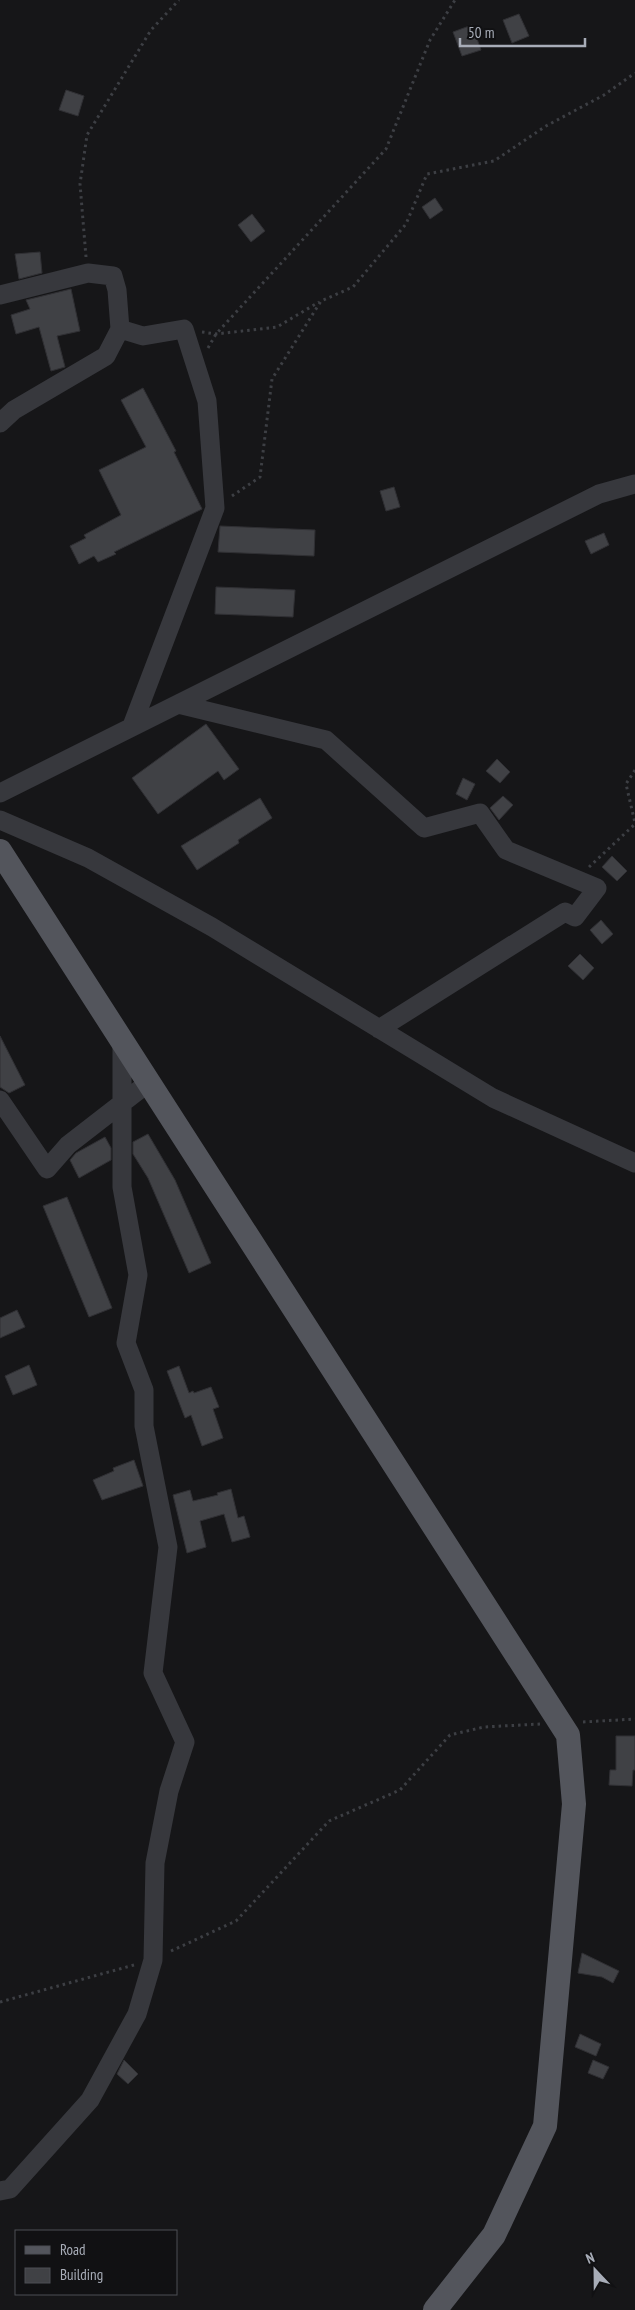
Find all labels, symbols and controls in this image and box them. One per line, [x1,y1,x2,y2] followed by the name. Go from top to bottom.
[460,15,585,47] scale bar
[468,23,494,42] text: 50 m
[15,2230,178,2295] legend
[60,2240,86,2259] text: Road
[570,2245,620,2295] north arrow
[583,2248,597,2268] text: N
[60,2265,103,2284] text: Building

